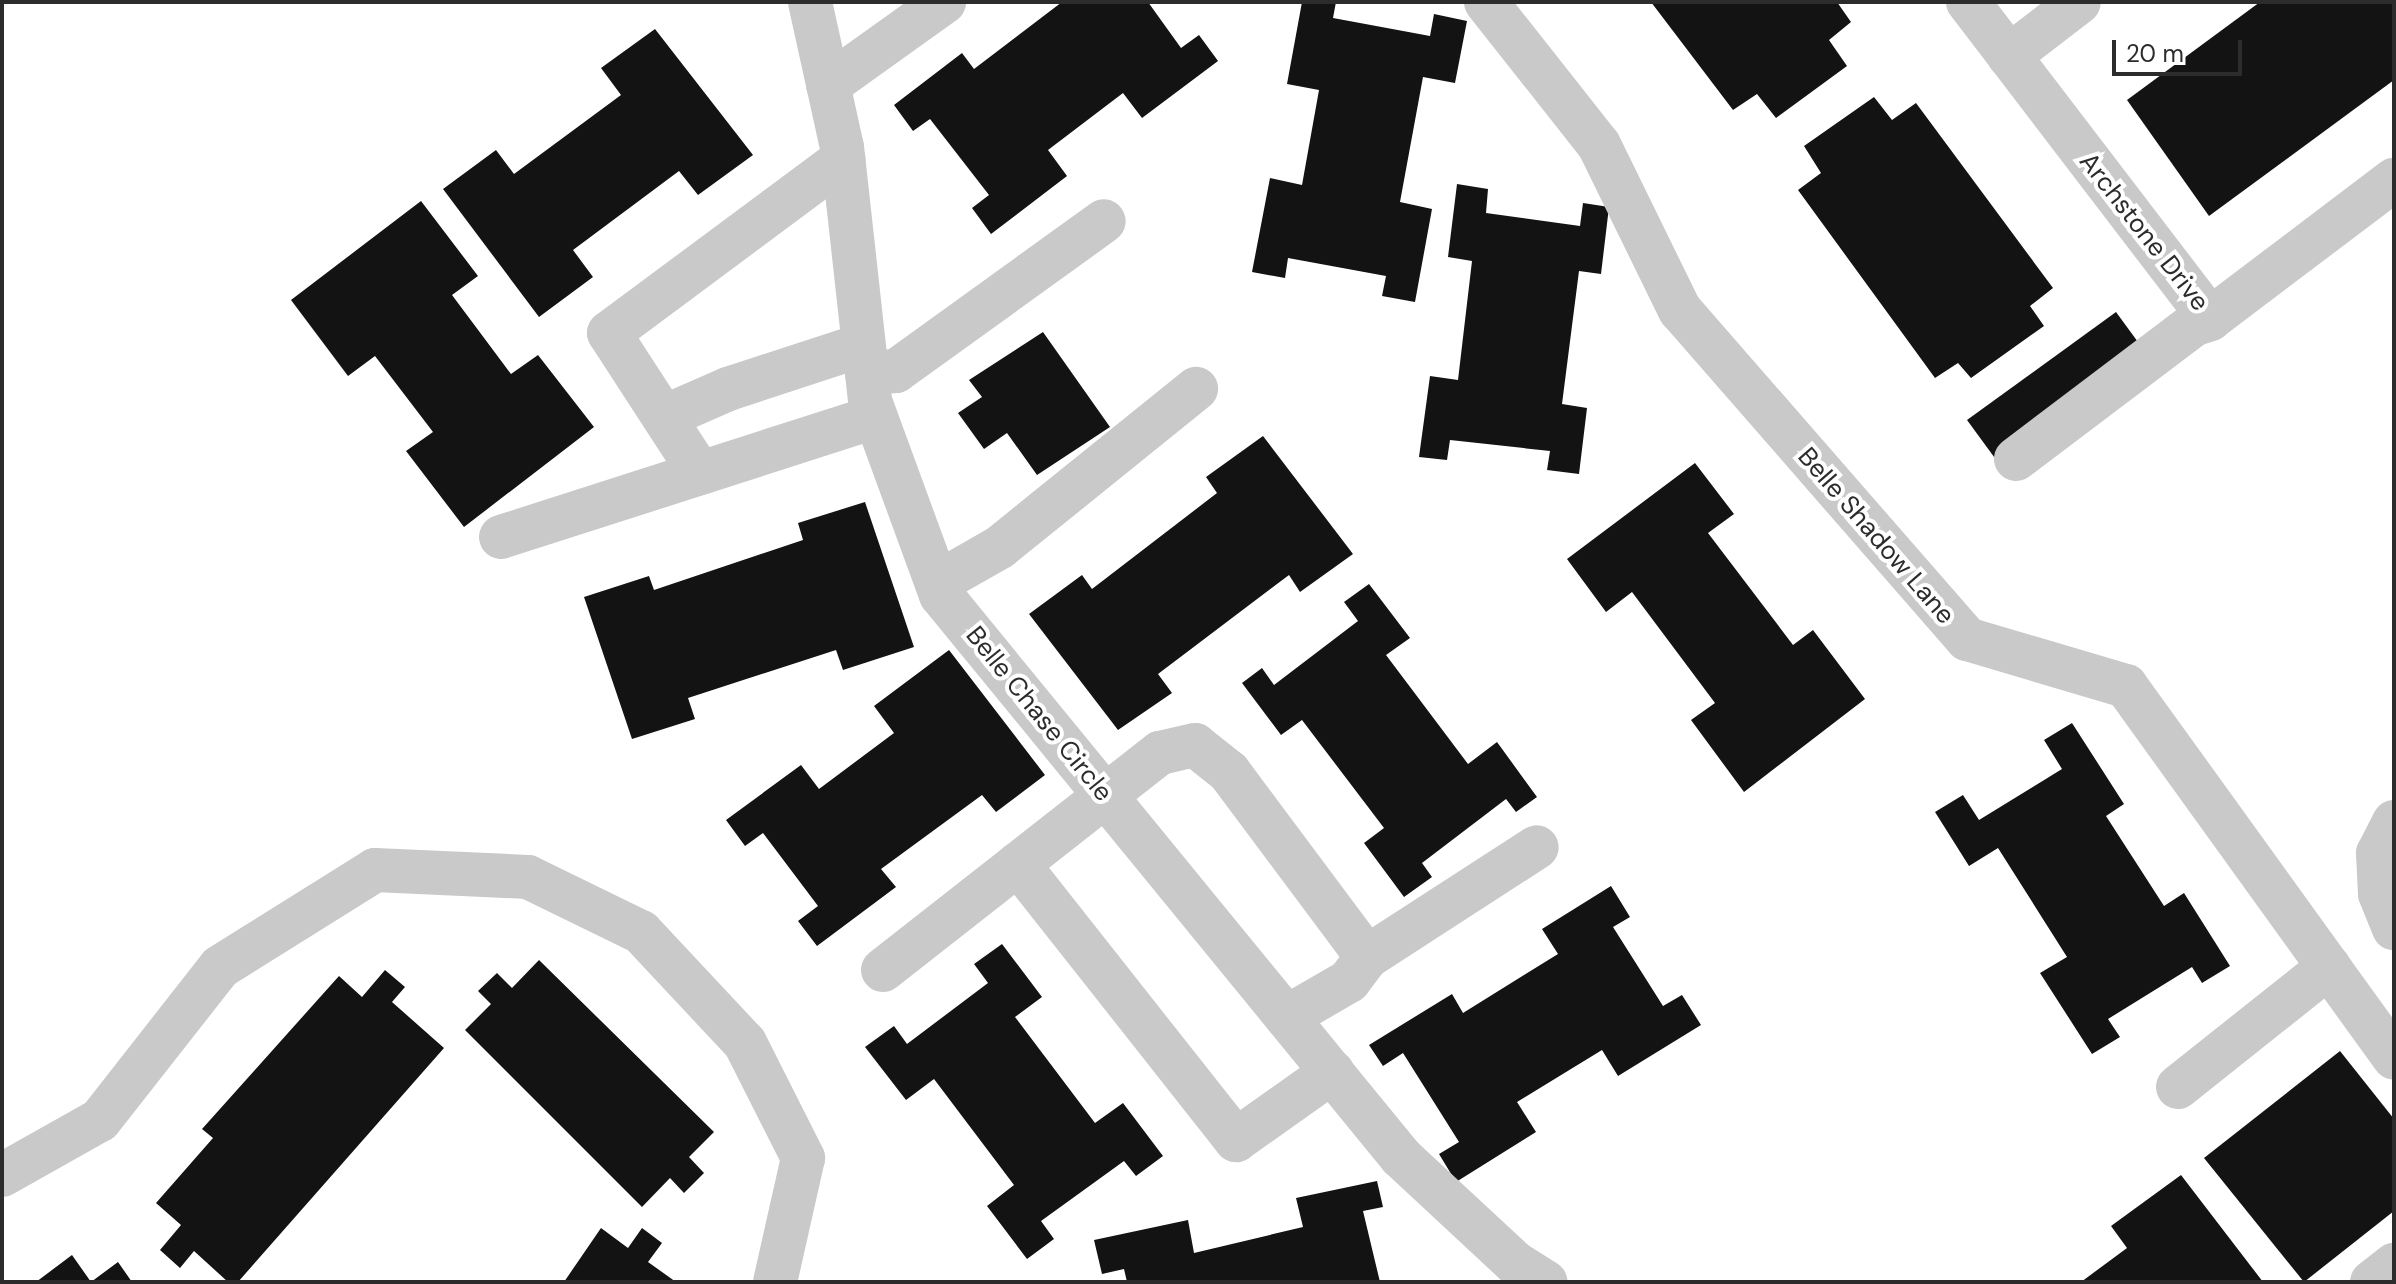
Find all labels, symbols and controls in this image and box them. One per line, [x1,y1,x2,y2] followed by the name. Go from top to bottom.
[2116,24,2246,74] scale bar
[2126,38,2184,69] text: 20 m
[2073,147,2215,317] street label: Archstone Drive
[1791,441,1961,631] street label: Belle Shadow Lane
[959,620,1119,808] street label: Belle Chase Circle

